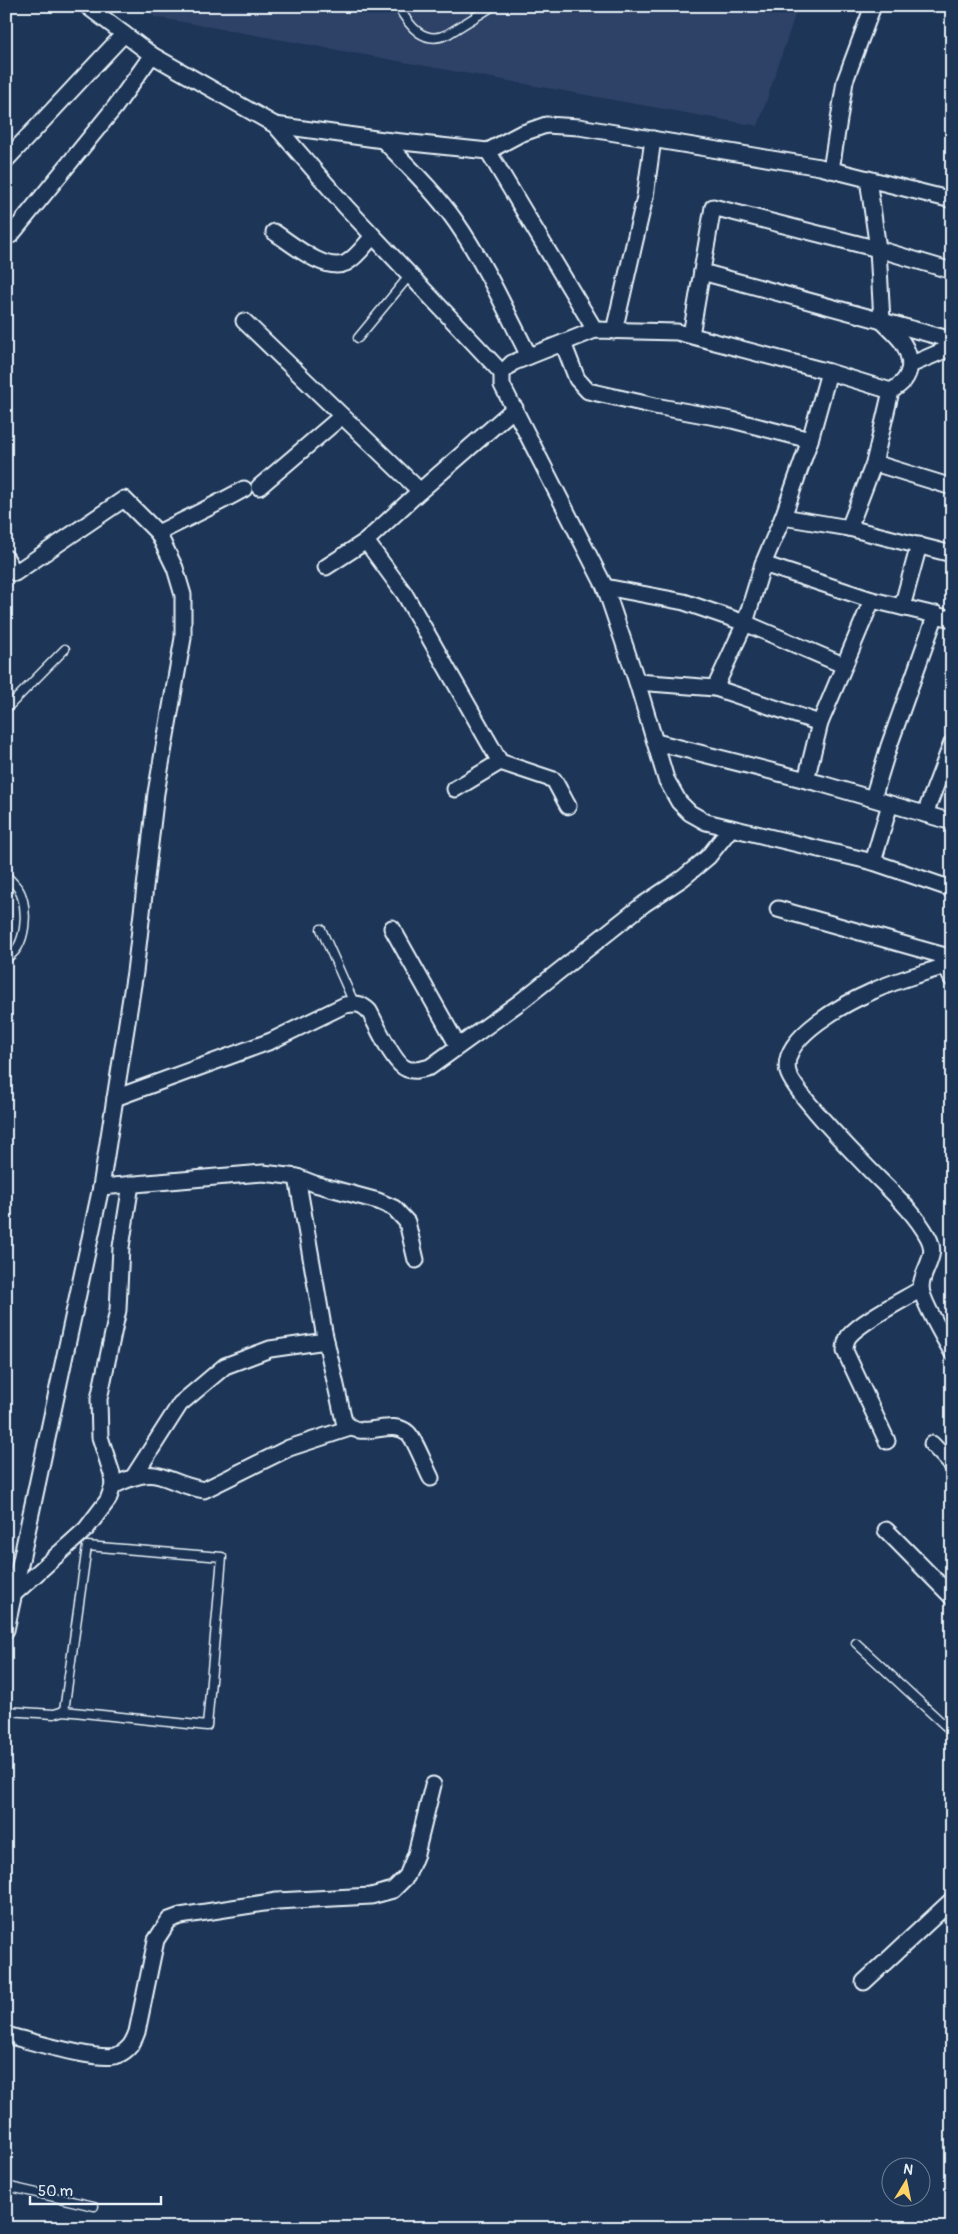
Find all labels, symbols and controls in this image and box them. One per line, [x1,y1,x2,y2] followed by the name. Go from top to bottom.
[880,2156,930,2206] north arrow
[902,2160,914,2179] text: N
[30,2174,161,2206] scale bar
[38,2182,73,2201] text: 50 m

